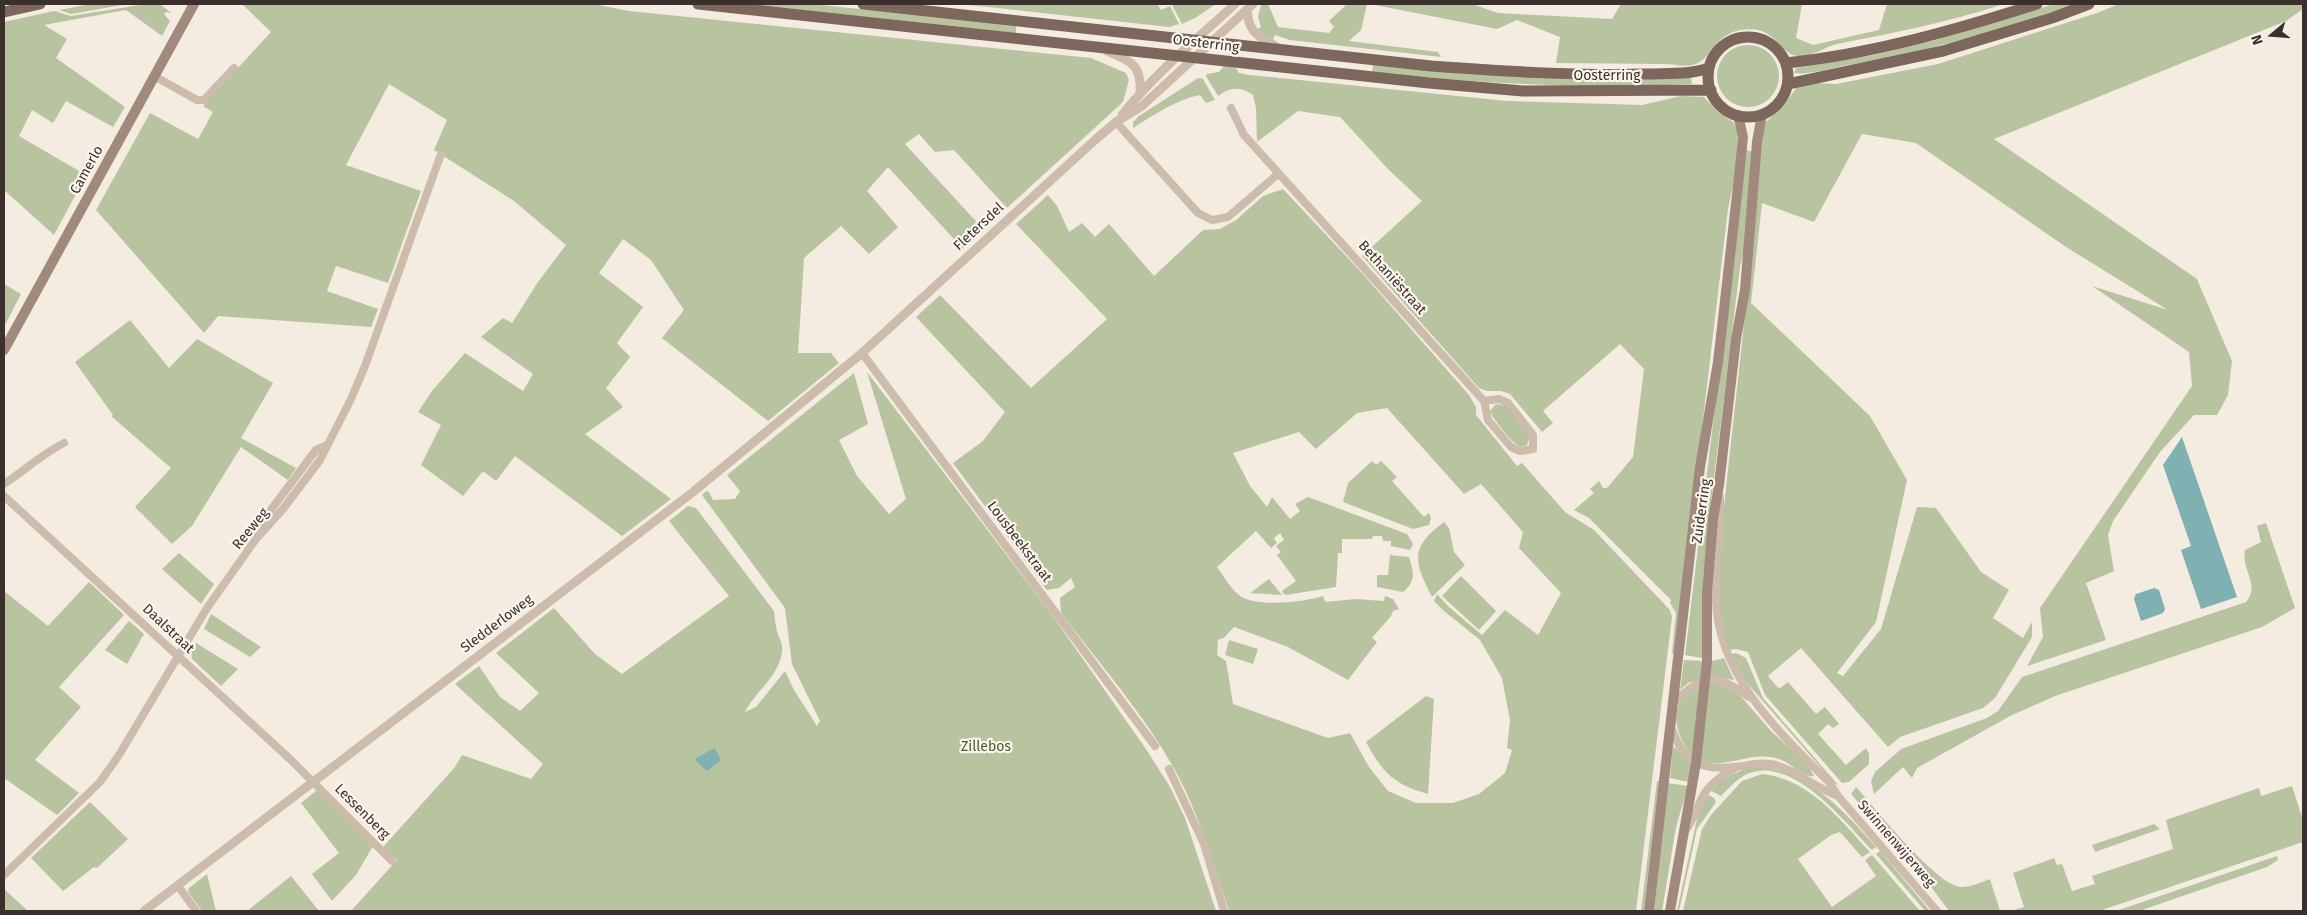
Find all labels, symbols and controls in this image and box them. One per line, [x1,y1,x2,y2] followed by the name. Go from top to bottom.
[2247,10,2297,60] north arrow
[1172,32,1240,56] street label: Oosterring
[2248,33,2267,47] text: N
[1573,68,1641,84] street label: Oosterring
[67,143,107,197] street label: Camerlo
[950,199,1008,255] street label: Fletersdel
[1354,238,1430,318] street label: Bethaniëstraat
[1689,477,1715,545] street label: Zuiderring
[983,498,1055,586] street label: Lousbeekstraat
[229,505,273,553] street label: Reeweg
[458,591,536,657] street label: Sledderloweg
[139,601,197,657] street label: Daalstraat
[961,739,1011,755] park label: Zillebos
[331,781,393,843] street label: Lessenberg
[1854,797,1938,891] street label: Swinnenwijerweg

